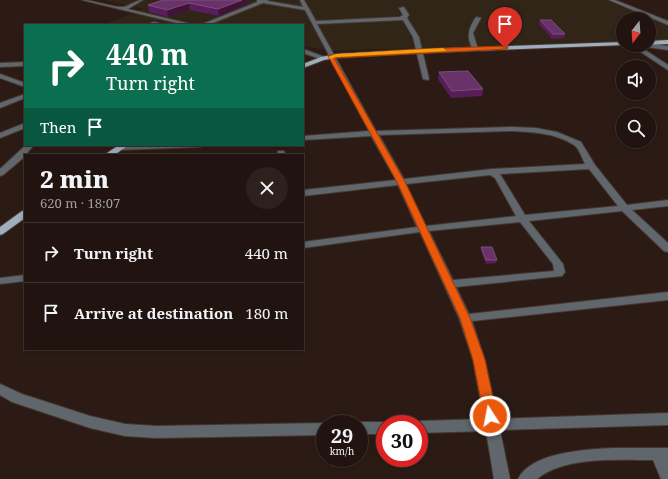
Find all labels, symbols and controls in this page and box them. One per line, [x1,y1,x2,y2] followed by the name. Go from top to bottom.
[488,7.0,522,48] pin
[616,12,656,52] north arrow
[616,12,656,148] map controls
[494,13,516,35] icon: arrive
[106,35,188,73] text: 440 m
[40,40,92,92] icon: right
[616,60,656,100] button: sound
[106,71,195,95] text: Turn right
[616,108,656,148] button: search
[84,116,106,138] icon: arrive
[40,117,76,137] text: Then
[40,162,109,195] text: 2 min
[246,167,288,209] button: close
[40,194,120,212] text: 620 m · 18:07
[40,242,62,264] icon: right
[74,243,153,263] text: Turn right
[245,243,288,263] text: 440 m
[40,302,62,324] icon: arrive
[74,303,233,323] text: Arrive at destination
[245,303,289,323] text: 180 m
[469,395,511,437] position arrow
[376,415,428,467] speed limit sign: 30
[331,422,353,449] text: 29
[330,444,354,458] text: km/h

